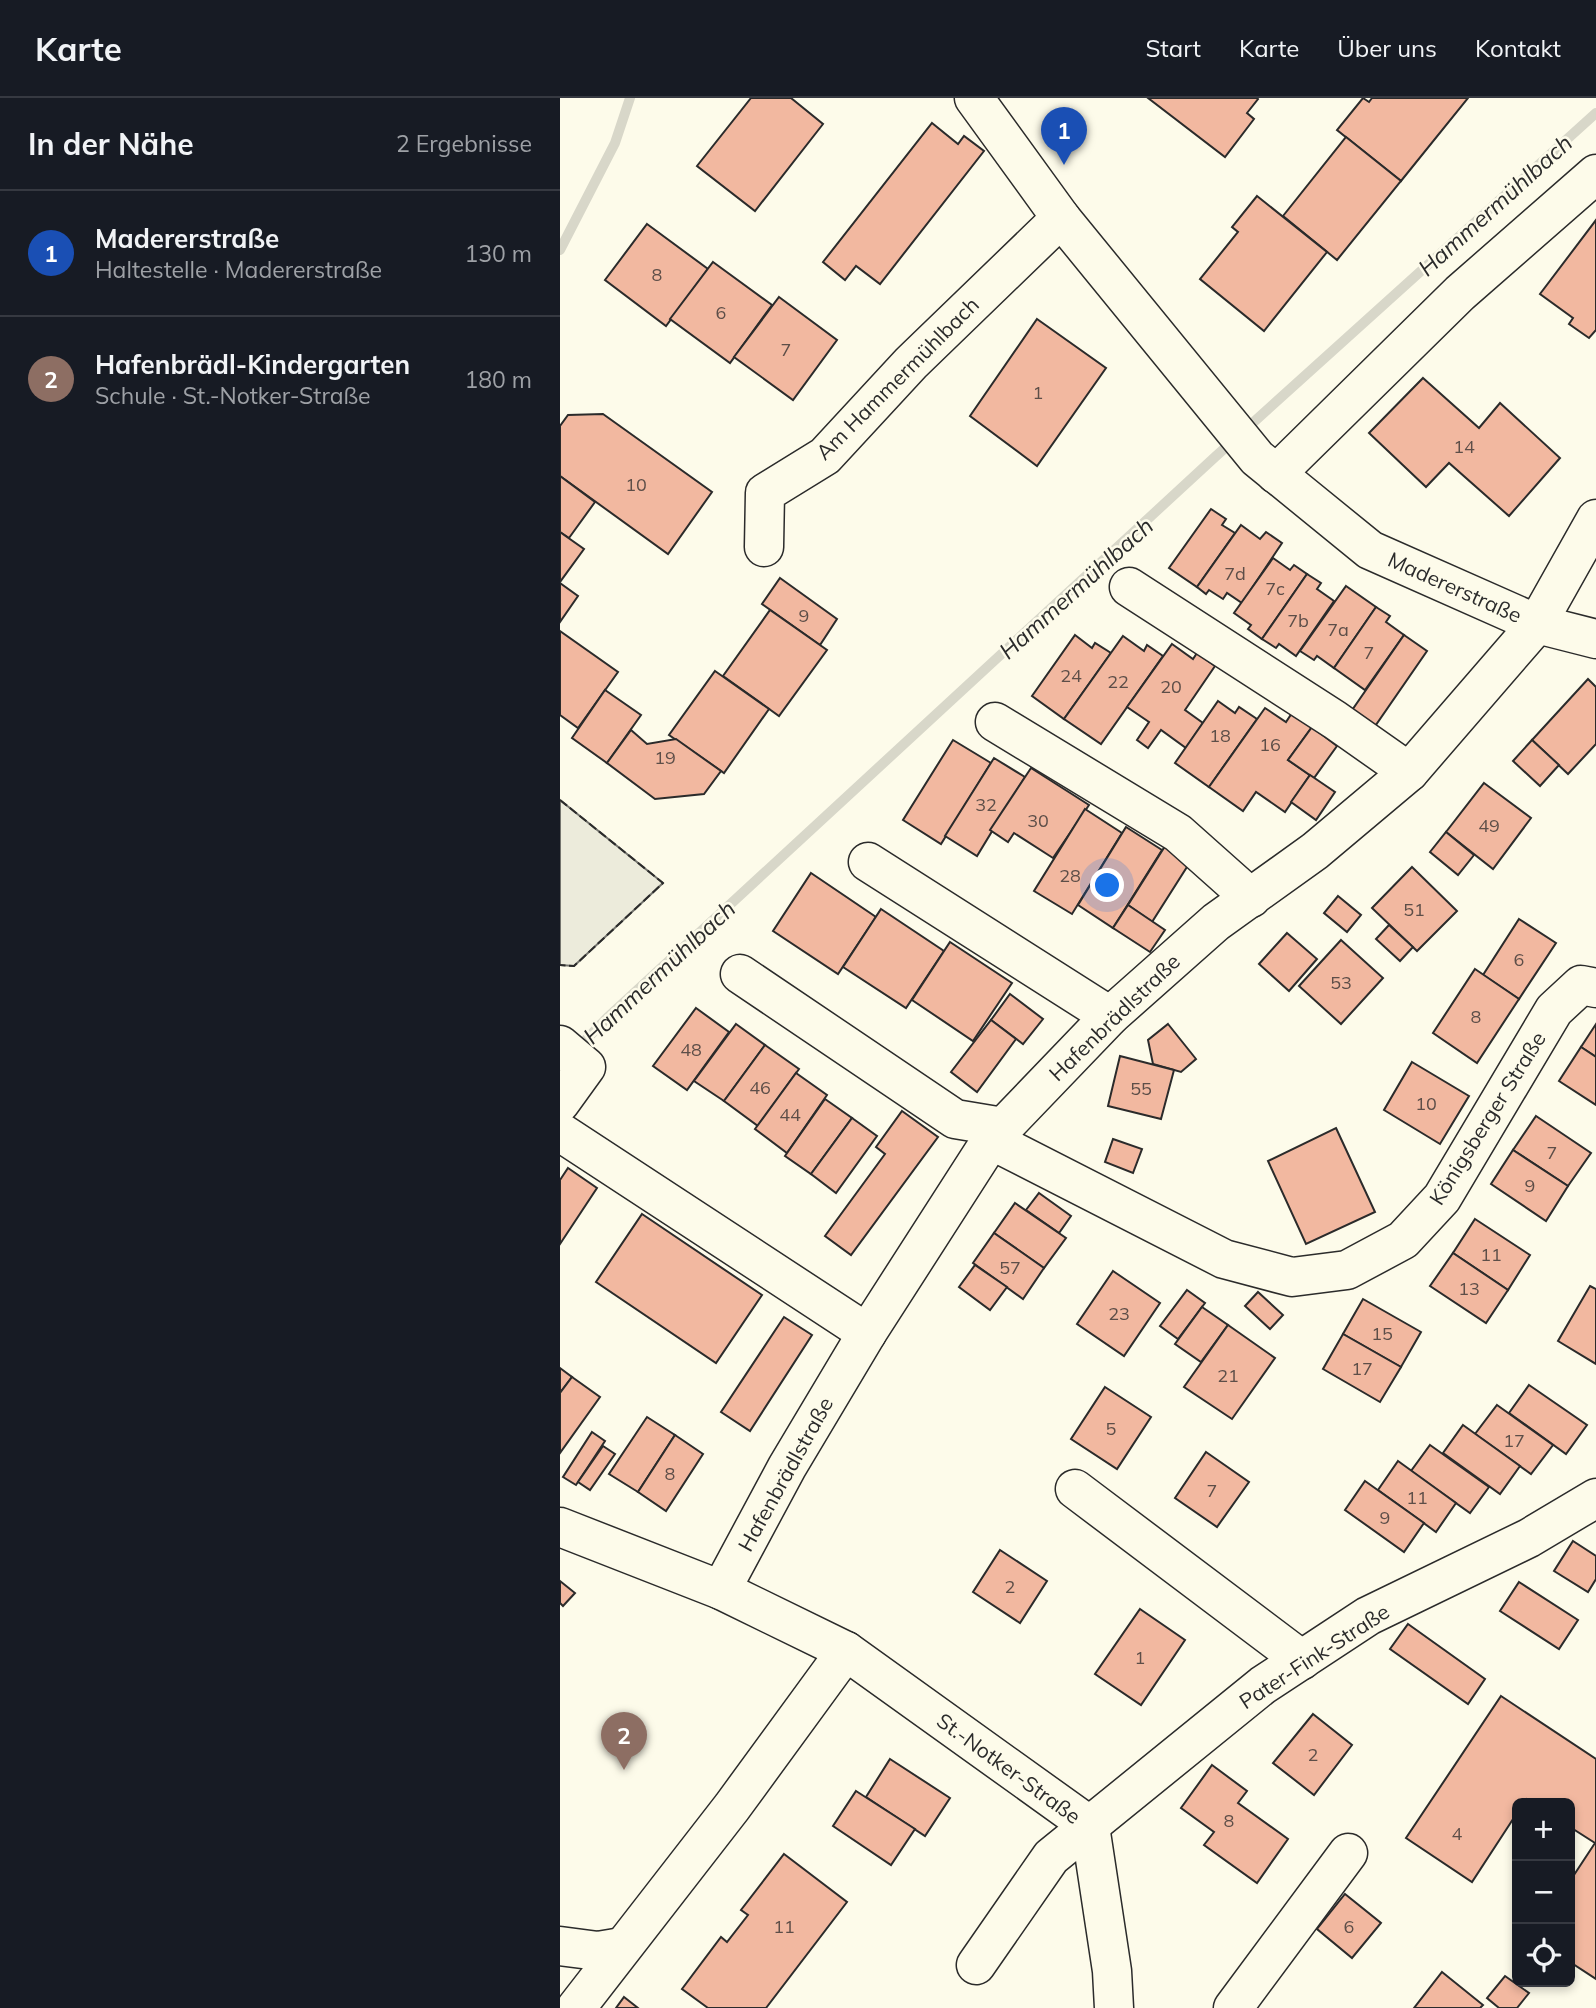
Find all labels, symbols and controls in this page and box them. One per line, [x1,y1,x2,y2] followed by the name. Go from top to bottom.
[35,28,122,69] text: Karte
[1145,33,1201,63] text: Start
[1239,33,1299,63] text: Karte
[1337,33,1437,63] text: Über uns
[1475,33,1561,63] text: Kontakt
[1041,107,1087,165] pin: 1
[28,125,194,163] text: In der Nähe
[1412,128,1578,282] water label: Hammermühlbach
[396,129,532,158] text: 2 Ergebnisse
[95,222,279,255] text: Madererstraße
[44,239,58,268] text: 1
[464,239,532,268] text: 130 m
[95,255,382,284] text: Haltestelle · Madererstraße
[652,263,662,286] house number: 8
[810,291,984,465] street label: Am Hammermühlbach
[716,301,726,324] house number: 6
[781,338,791,361] house number: 7
[95,348,410,381] text: Hafenbrädl-Kindergarten
[44,365,58,394] text: 2
[464,365,532,394] text: 180 m
[95,381,371,410] text: Schule · St.-Notker-Straße
[1033,381,1043,404] house number: 1
[1453,435,1475,458] house number: 14
[625,473,647,496] house number: 10
[993,511,1159,665] water label: Hammermühlbach
[1384,546,1526,628] street label: Madererstraße
[1224,562,1246,585] house number: 7d
[1265,577,1285,600] house number: 7c
[799,604,809,627] house number: 9
[1287,609,1309,632] house number: 7b
[1327,618,1349,641] house number: 7a
[1364,641,1374,664] house number: 7
[1060,664,1082,687] house number: 24
[1107,670,1129,693] house number: 22
[1160,675,1182,698] house number: 20
[1209,724,1231,747] house number: 18
[1259,733,1281,756] house number: 16
[654,746,676,769] house number: 19
[975,793,997,816] house number: 32
[1027,809,1049,832] house number: 30
[1478,814,1500,837] house number: 49
[1059,864,1081,887] house number: 28
[1090,868,1124,902] your location
[577,894,741,1050] water label: Hammermühlbach
[1403,898,1425,921] house number: 51
[1043,948,1185,1086] street label: Hafenbrädlstraße
[1514,948,1524,971] house number: 6
[1330,971,1352,994] house number: 53
[1471,1005,1481,1028] house number: 8
[1423,1027,1551,1209] street label: Königsberger Straße
[680,1038,702,1061] house number: 48
[749,1076,771,1099] house number: 46
[1130,1077,1152,1100] house number: 55
[1415,1092,1437,1115] house number: 10
[779,1103,801,1126] house number: 44
[1547,1141,1557,1164] house number: 7
[1525,1174,1535,1197] house number: 9
[1480,1243,1502,1266] house number: 11
[999,1256,1021,1279] house number: 57
[1458,1277,1480,1300] house number: 13
[1108,1302,1130,1325] house number: 23
[1371,1322,1393,1345] house number: 15
[1351,1357,1373,1380] house number: 17
[1217,1364,1239,1387] house number: 21
[732,1392,838,1556] street label: Hafenbrädlstraße
[1106,1417,1117,1440] house number: 5
[1503,1429,1525,1452] house number: 17
[665,1462,675,1485] house number: 8
[1207,1479,1217,1502] house number: 7
[1406,1486,1428,1509] house number: 11
[1380,1506,1390,1529] house number: 9
[1005,1575,1015,1598] house number: 2
[1234,1598,1394,1714] street label: Pater-Fink-Straße
[1135,1646,1145,1669] house number: 1
[932,1707,1086,1829] street label: St.-Notker-Straße
[601,1712,647,1770] pin: 2
[1308,1743,1318,1766] house number: 2
[1512,1798,1575,1987] map controls
[1512,1798,1575,1861] button: +
[1224,1809,1234,1832] house number: 8
[1452,1822,1463,1845] house number: 4
[1512,1861,1575,1924] button: −
[773,1915,795,1938] house number: 11
[1344,1915,1354,1938] house number: 6
[1512,1924,1575,1987] button: locate

